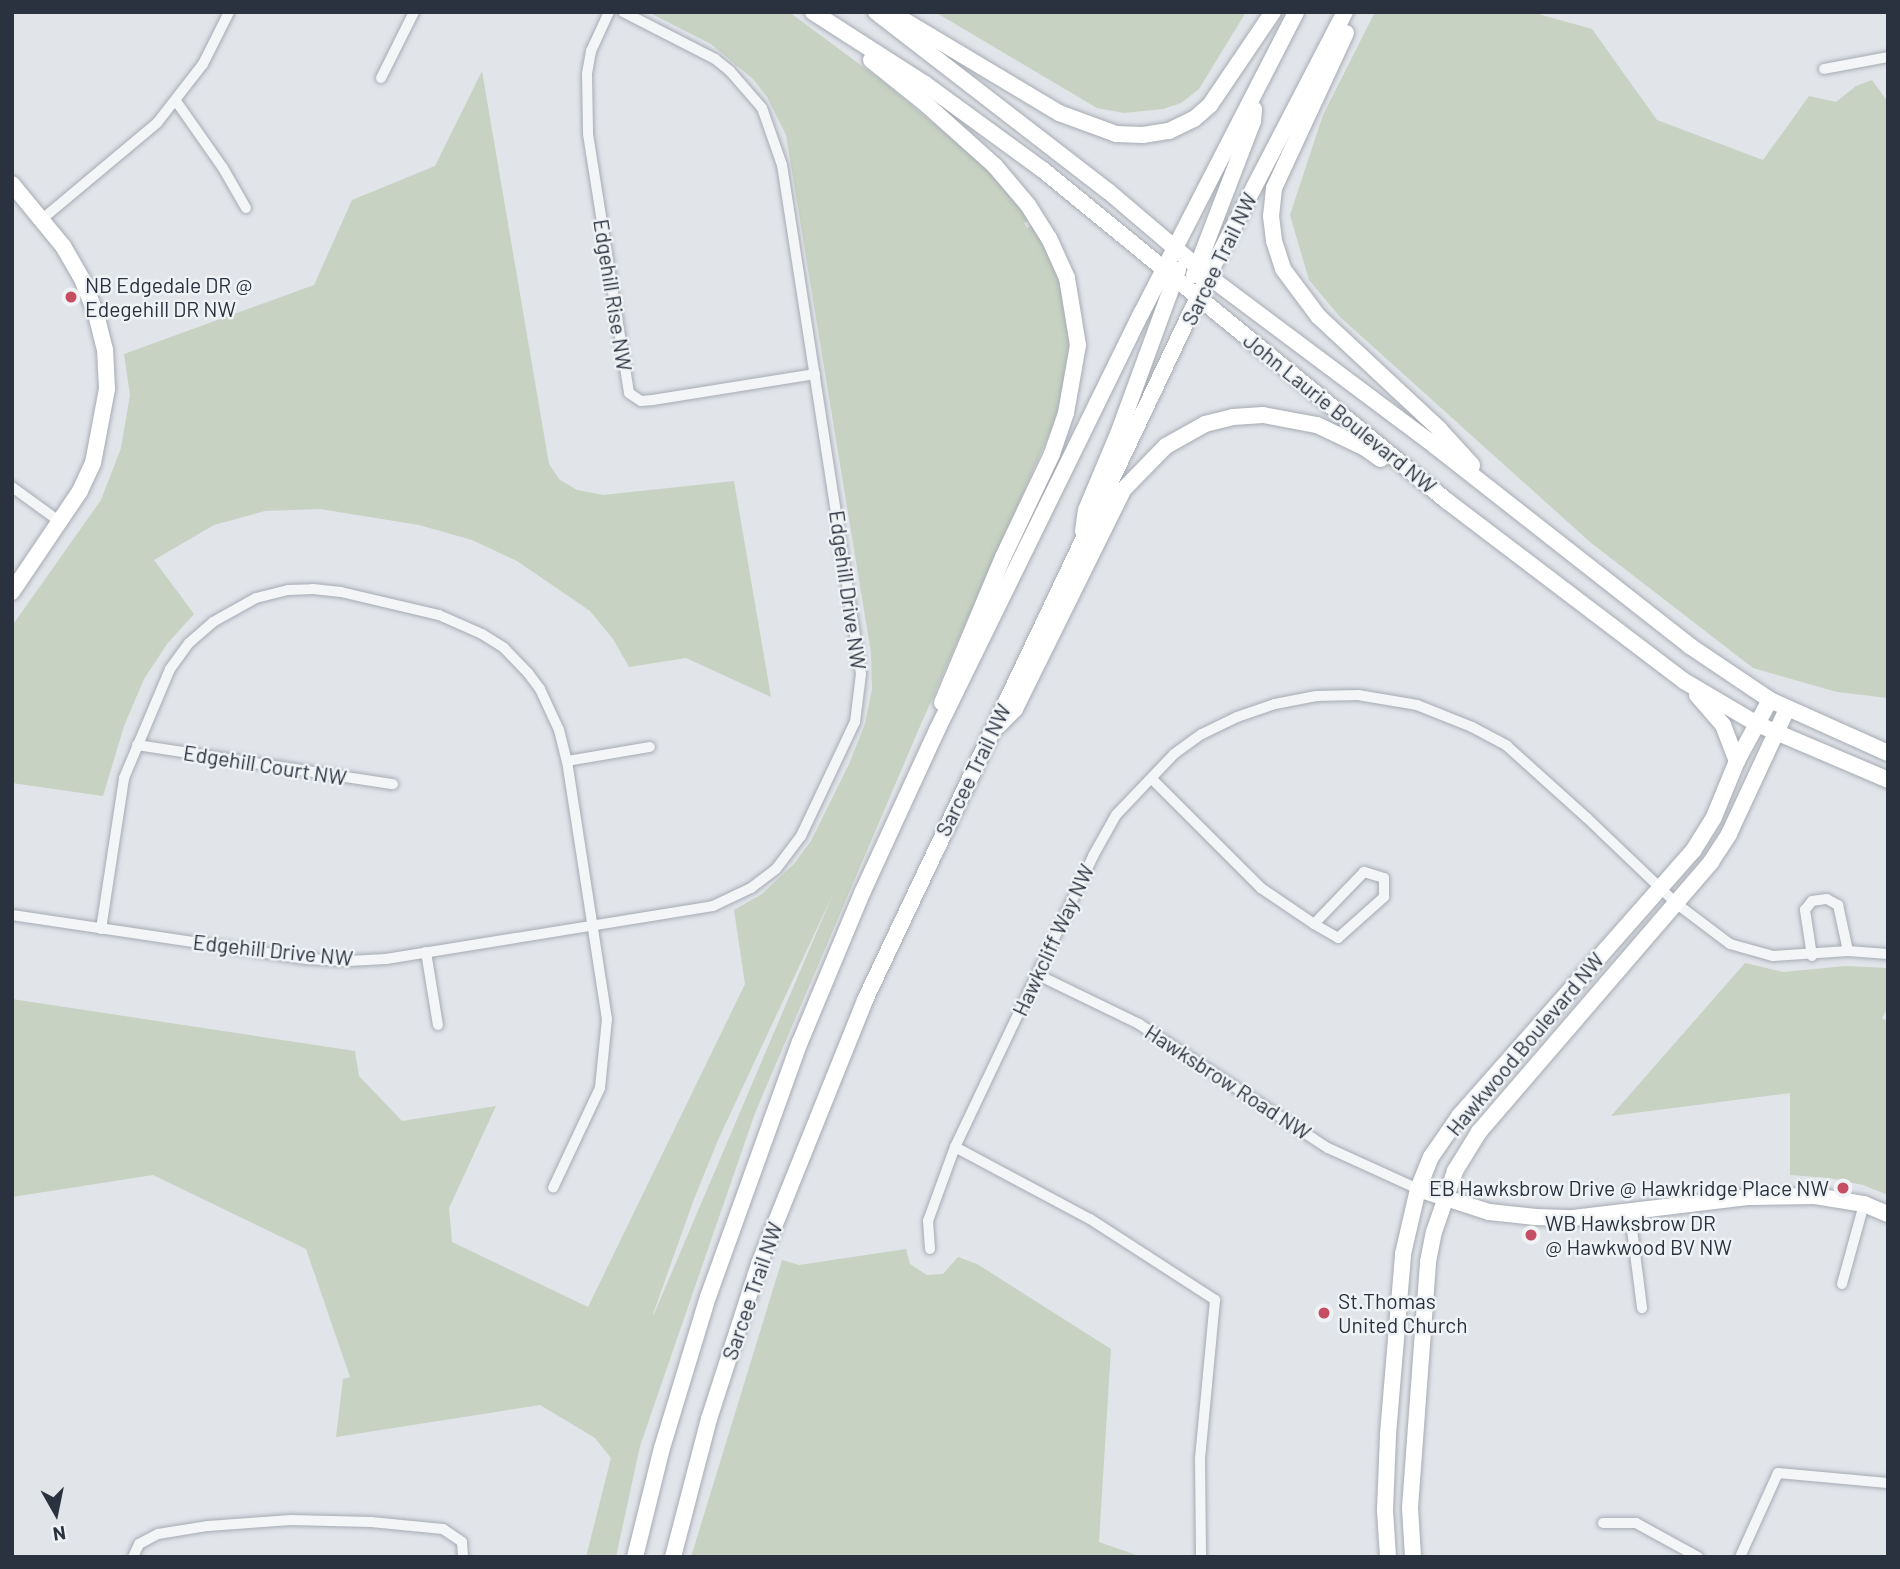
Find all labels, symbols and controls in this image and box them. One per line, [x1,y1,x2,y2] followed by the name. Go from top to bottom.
[1176,189,1262,329] street label: Sarcee Trail NW
[589,217,637,373] street label: Edgehill Rise NW
[85,272,253,322] place label: NB Edgedale DR @ Edegehill DR NW
[63,289,79,305] marker: NB Edgedale DR @ Edegehill DR NW
[1239,327,1441,499] street label: John Laurie Boulevard NW
[824,509,872,671] street label: Edgehill Drive NW
[930,700,1016,840] street label: Sarcee Trail NW
[182,740,348,790] street label: Edgehill Court NW
[1007,860,1099,1020] street label: Hawkcliff Way NW
[192,929,354,971] street label: Edgehill Drive NW
[1441,947,1609,1141] street label: Hawkwood Boulevard NW
[1140,1019,1316,1145] street label: Hawksbrow Road NW
[1429,1175,1829,1201] place label: EB Hawksbrow Drive @ Hawkridge Place NW
[1835,1180,1851,1196] marker: EB Hawksbrow Drive @ Hawkridge Place NW
[1545,1210,1732,1260] place label: WB Hawksbrow DR @ Hawkwood BV NW
[717,1219,787,1363] street label: Sarcee Trail NW
[1523,1227,1539,1243] marker: WB Hawksbrow DR @ Hawkwood BV NW
[1338,1288,1468,1338] place label: St.Thomas United Church
[1316,1305,1332,1321] marker: St.Thomas United Church
[21,1478,91,1548] north arrow
[51,1522,67,1547] text: N

